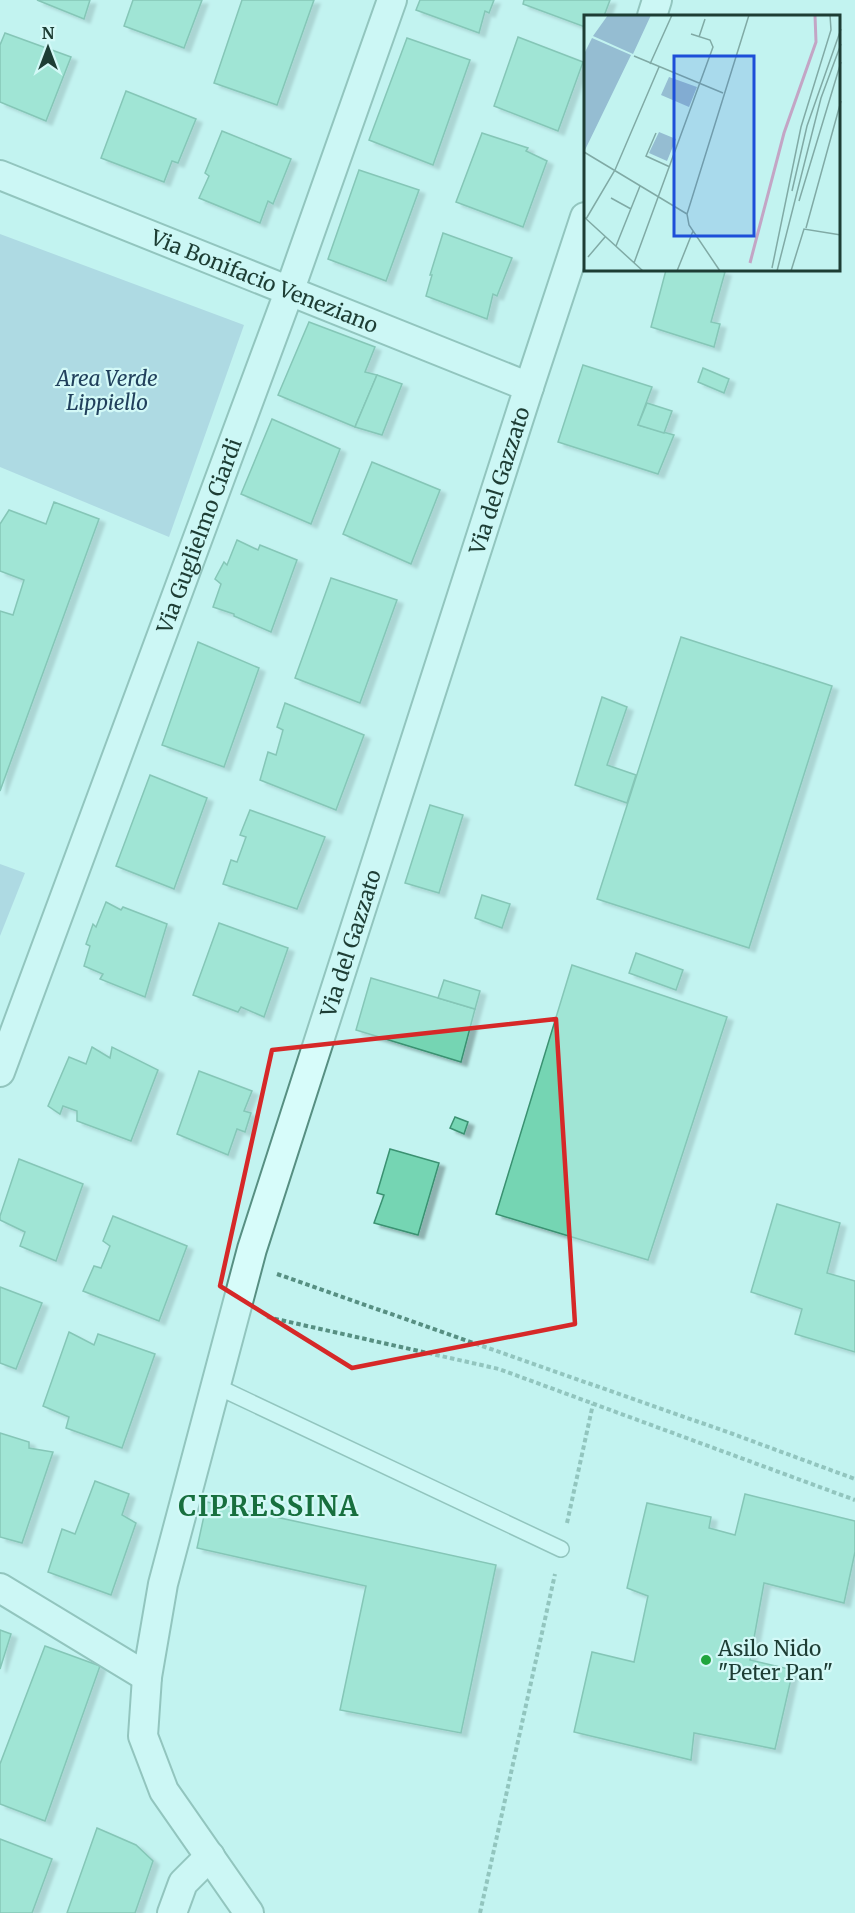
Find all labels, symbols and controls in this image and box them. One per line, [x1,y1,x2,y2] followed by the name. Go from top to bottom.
[584,15,840,272] inset map
[18,18,78,78] north arrow
[42,23,55,43] text: N
[146,223,382,339] street label: Via Bonifacio Veneziano
[54,365,158,416] park label: Area Verde Lippiello
[462,403,535,558] street label: Via del Gazzato
[150,434,247,638] street label: Via Guglielmo Ciardi
[314,866,387,1021] street label: Via del Gazzato
[178,1489,360,1523] district label: CIPRESSINA
[717,1635,833,1686] place label: Asilo Nido "Peter Pan"
[699,1653,713,1667] marker: Asilo Nido "Peter Pan"

